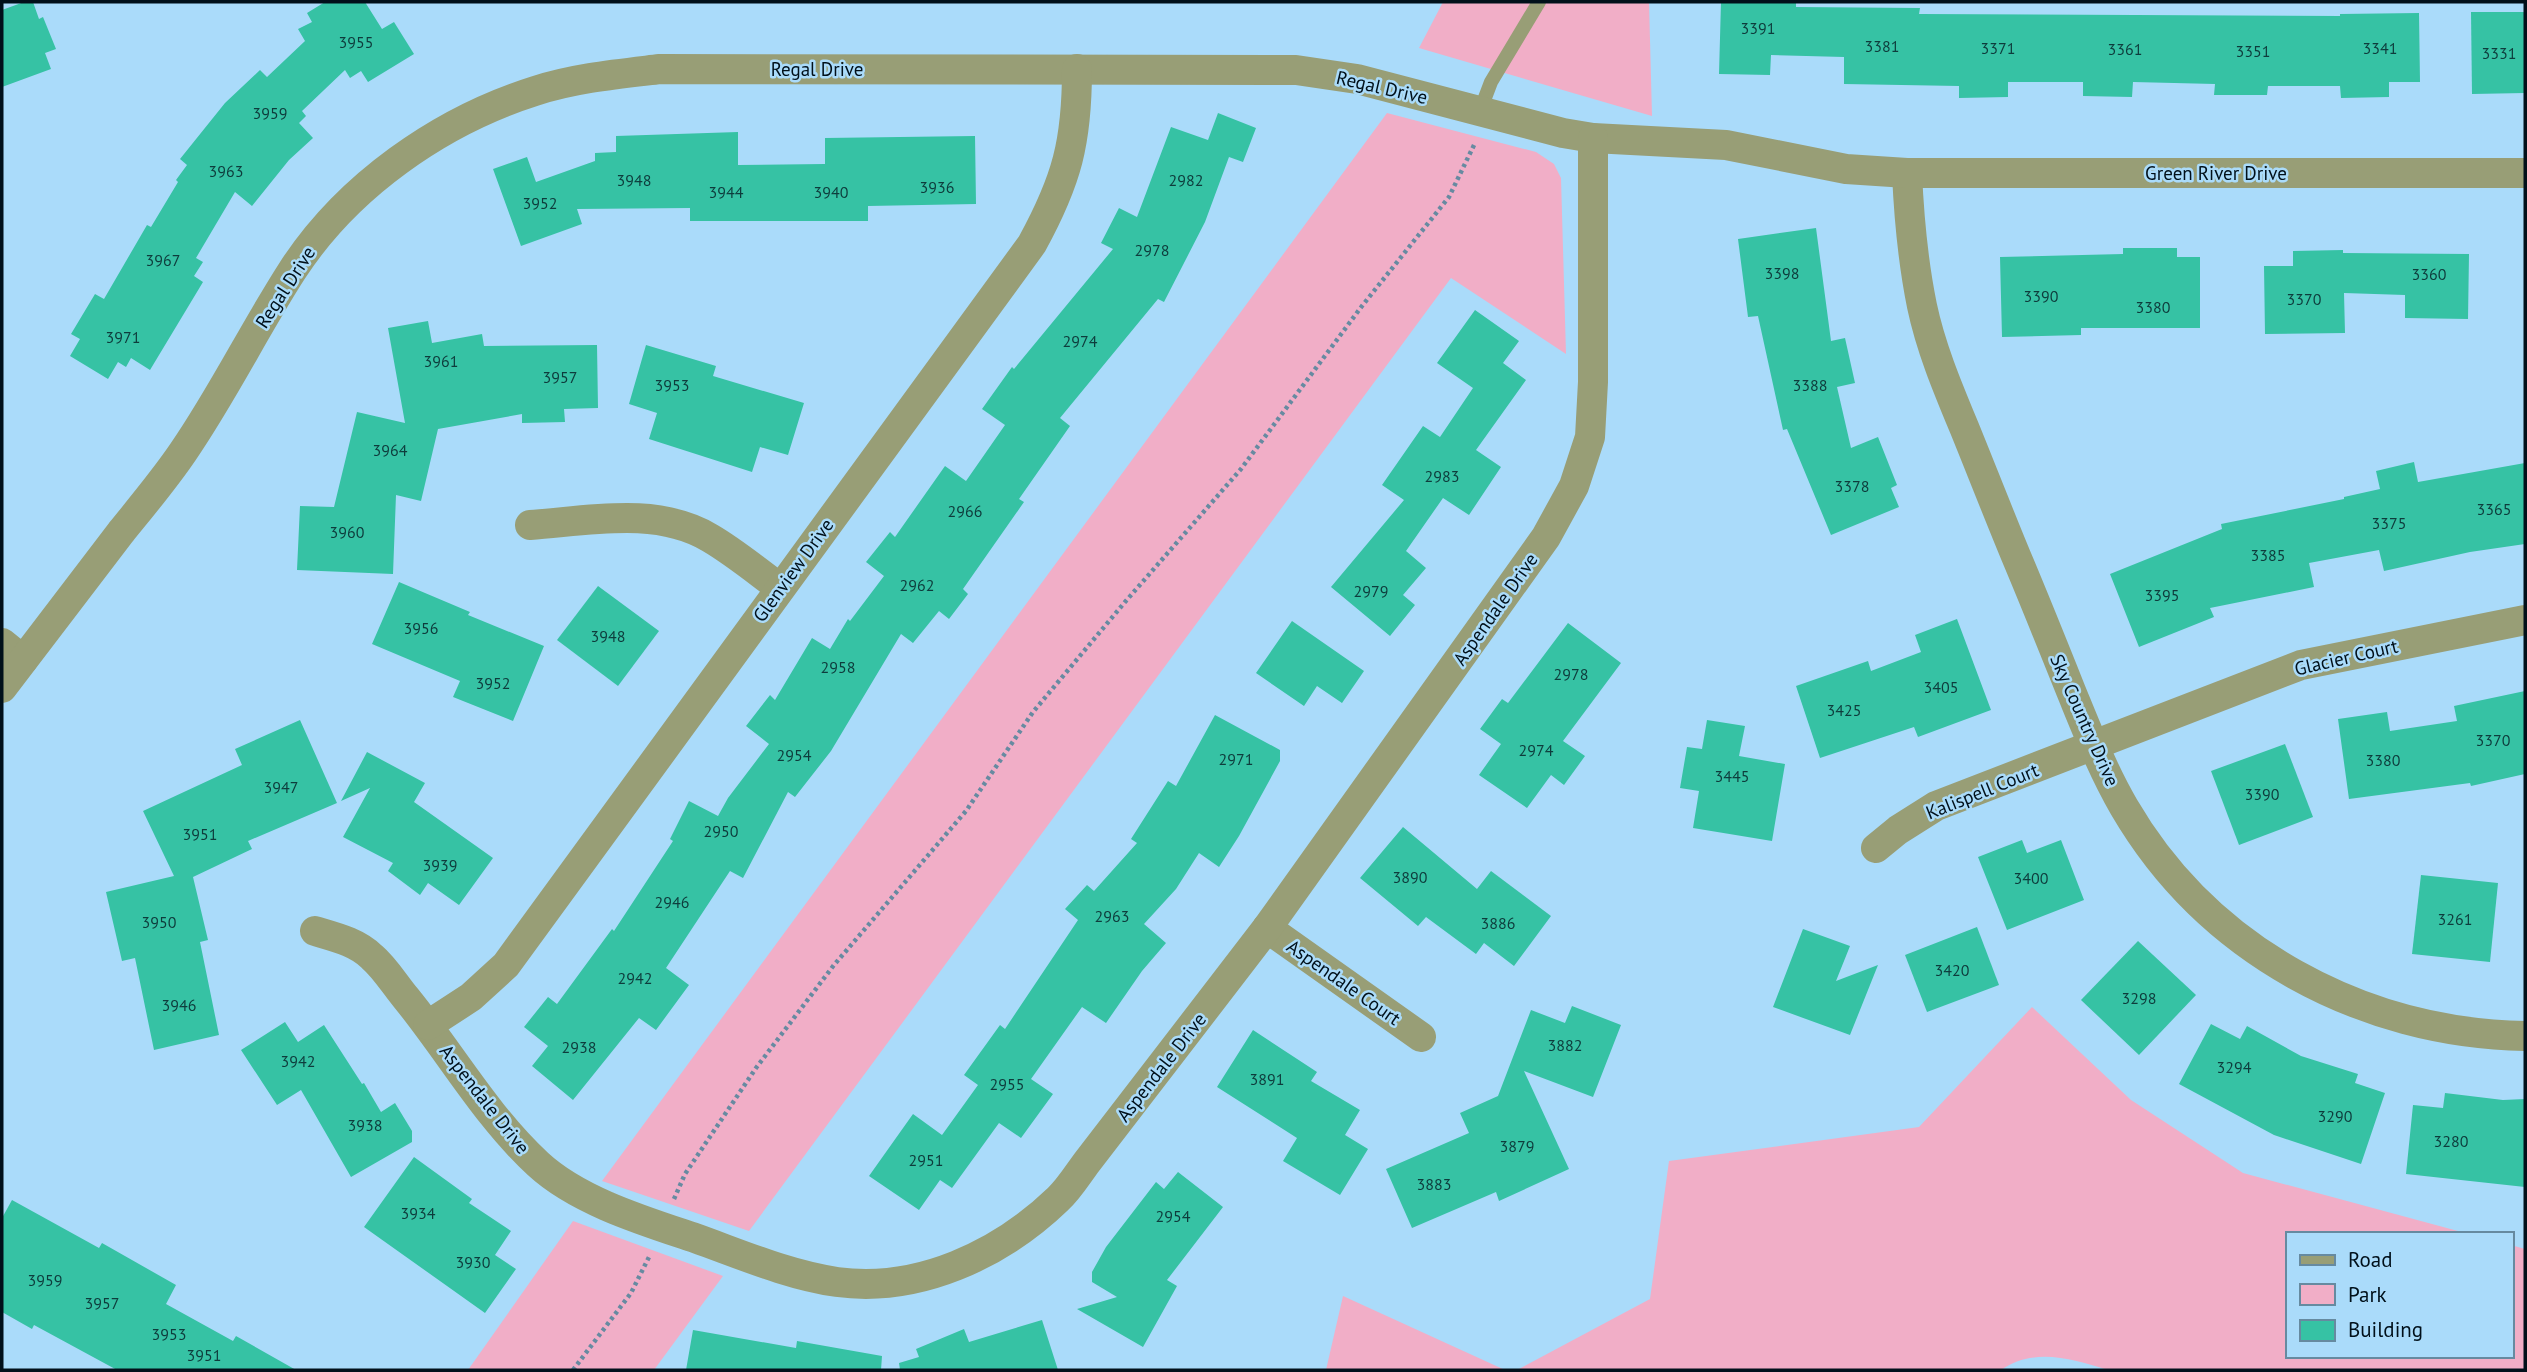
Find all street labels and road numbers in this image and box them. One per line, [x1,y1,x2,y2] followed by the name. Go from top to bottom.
[771,57,863,81] street label: Regal Drive
[1334,65,1430,109] street label: Regal Drive
[2145,161,2287,185] street label: Green River Drive
[250,242,320,332] street label: Regal Drive
[747,514,839,626] street label: Glenview Drive
[1447,548,1543,670] street label: Aspendale Drive
[2292,633,2401,681] street label: Glacier Court
[2045,650,2125,790] street label: Sky Country Drive
[1922,757,2042,824] street label: Kalispell Court
[1282,934,1406,1030] street label: Aspendale Court
[1111,1008,1211,1126] street label: Aspendale Drive
[435,1040,535,1158] street label: Aspendale Drive

